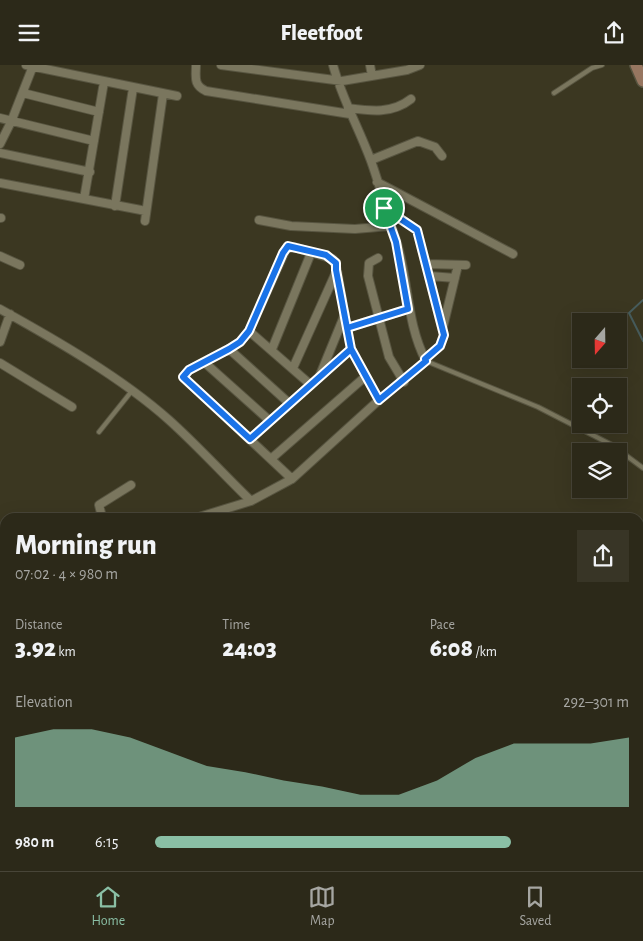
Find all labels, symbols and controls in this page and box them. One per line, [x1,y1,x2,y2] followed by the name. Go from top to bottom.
[15,19,43,47] icon: menu
[600,19,628,47] icon: share
[281,22,362,44] text: Fleetfoot
[363,187,405,229] pin
[370,194,398,222] icon: arrive
[572,313,628,367] north arrow
[572,313,627,498] map controls
[572,378,627,433] button: locate
[572,443,627,498] button: layers
[577,530,629,582] button: share
[15,532,157,560] text: Morning run
[15,566,118,582] text: 07:02 · 4 × 980 m
[15,618,62,632] text: Distance
[222,618,250,632] text: Time
[430,618,455,632] text: Pace
[15,636,56,661] text: 3.92
[222,636,277,661] text: 24:03
[430,636,473,661] text: 6:08
[56,645,76,659] text: km
[473,645,497,659] text: /km
[15,694,73,710] text: Elevation
[563,694,629,710] text: 292–301 m
[15,834,54,850] text: 980 m
[95,834,118,850] text: 6:15
[92,883,125,930] tab: Home
[308,883,336,930] tab: Map
[519,883,551,930] tab: Saved

